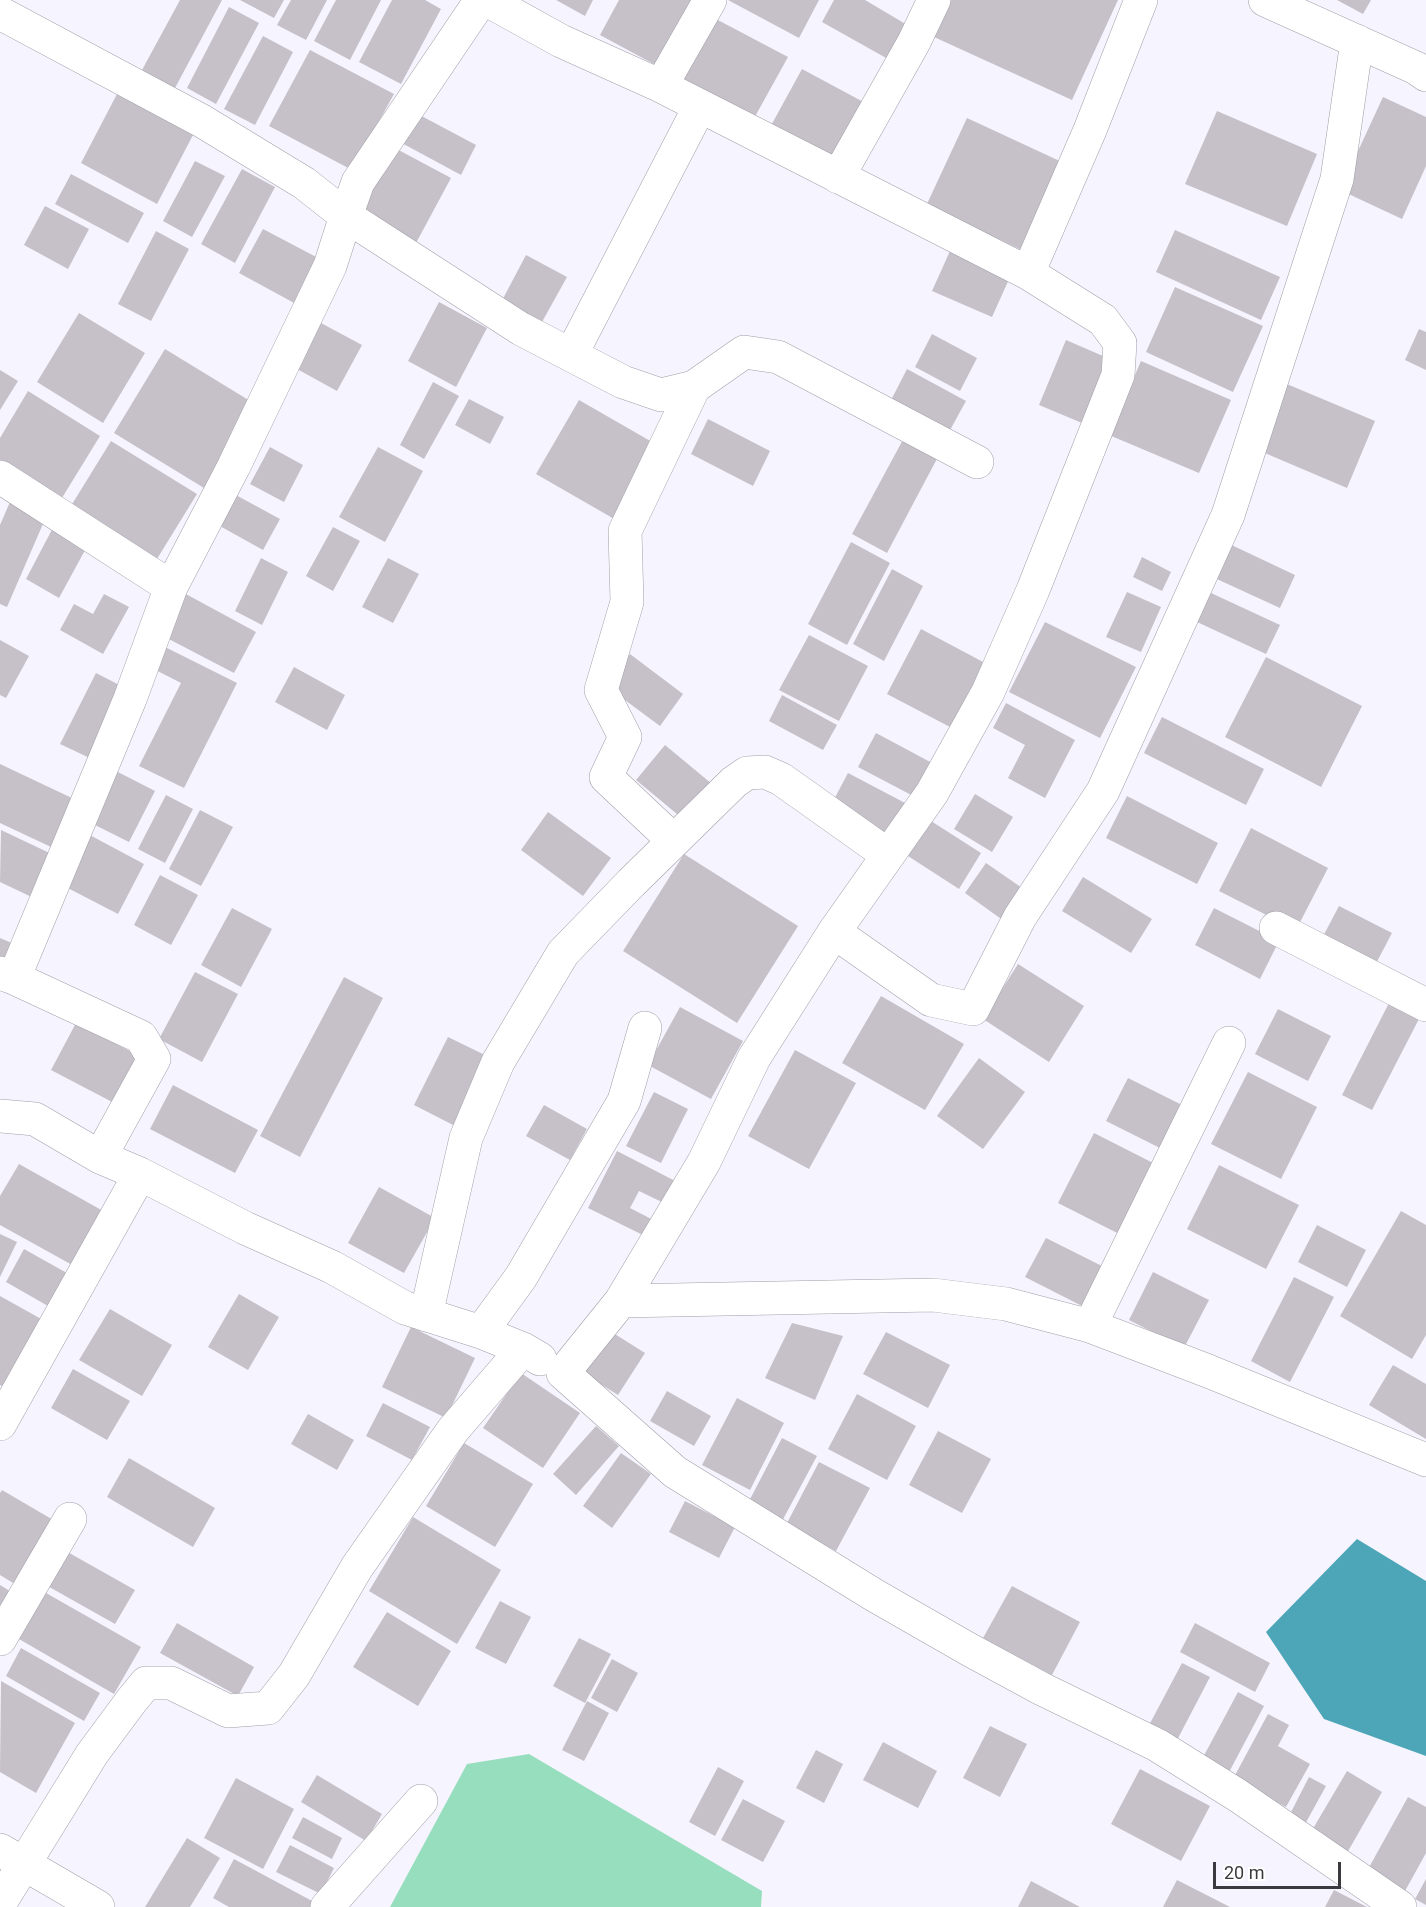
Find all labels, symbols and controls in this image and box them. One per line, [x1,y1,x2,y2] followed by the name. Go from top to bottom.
[1216,1850,1344,1888] scale bar
[1224,1862,1264,1883] text: 20 m

